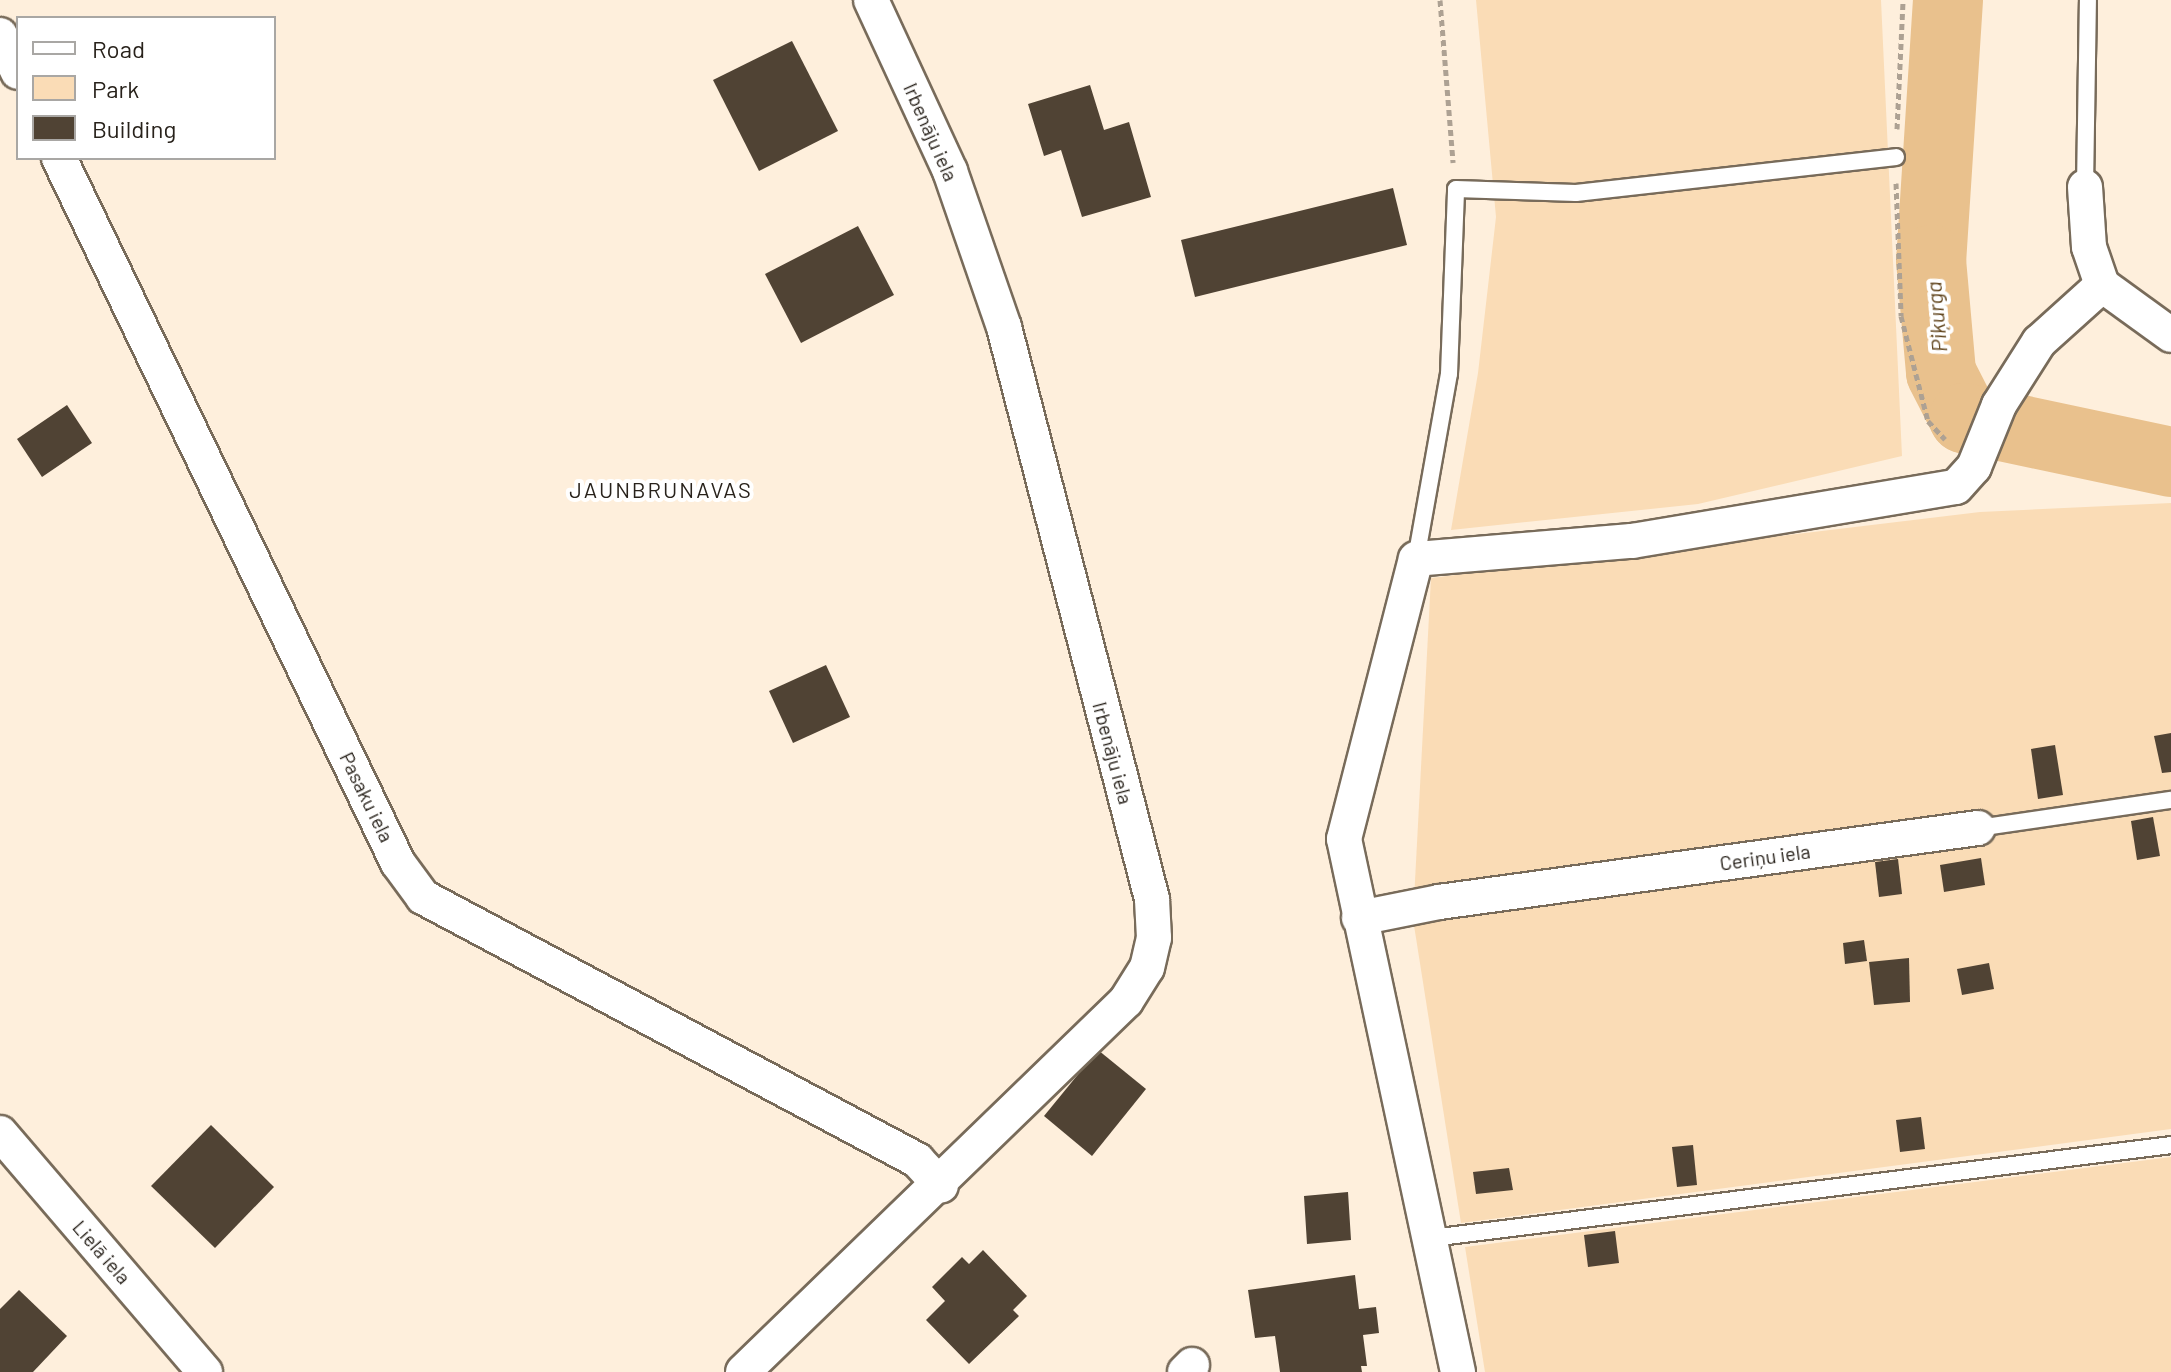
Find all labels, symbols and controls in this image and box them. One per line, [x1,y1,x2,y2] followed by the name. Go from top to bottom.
[16,16,276,160] legend
[92,34,145,63] text: Road
[92,74,139,103] text: Park
[899,79,963,185] street label: Irbenāju iela
[92,114,176,143] text: Building
[1920,281,1952,353] water label: Piķurga
[569,477,753,503] district label: JAUNBRUNAVAS
[1088,699,1138,807] street label: Irbenāju iela
[335,748,399,846] street label: Pasaku iela
[1718,839,1812,875] street label: Ceriņu iela
[68,1215,136,1289] street label: Lielā iela

